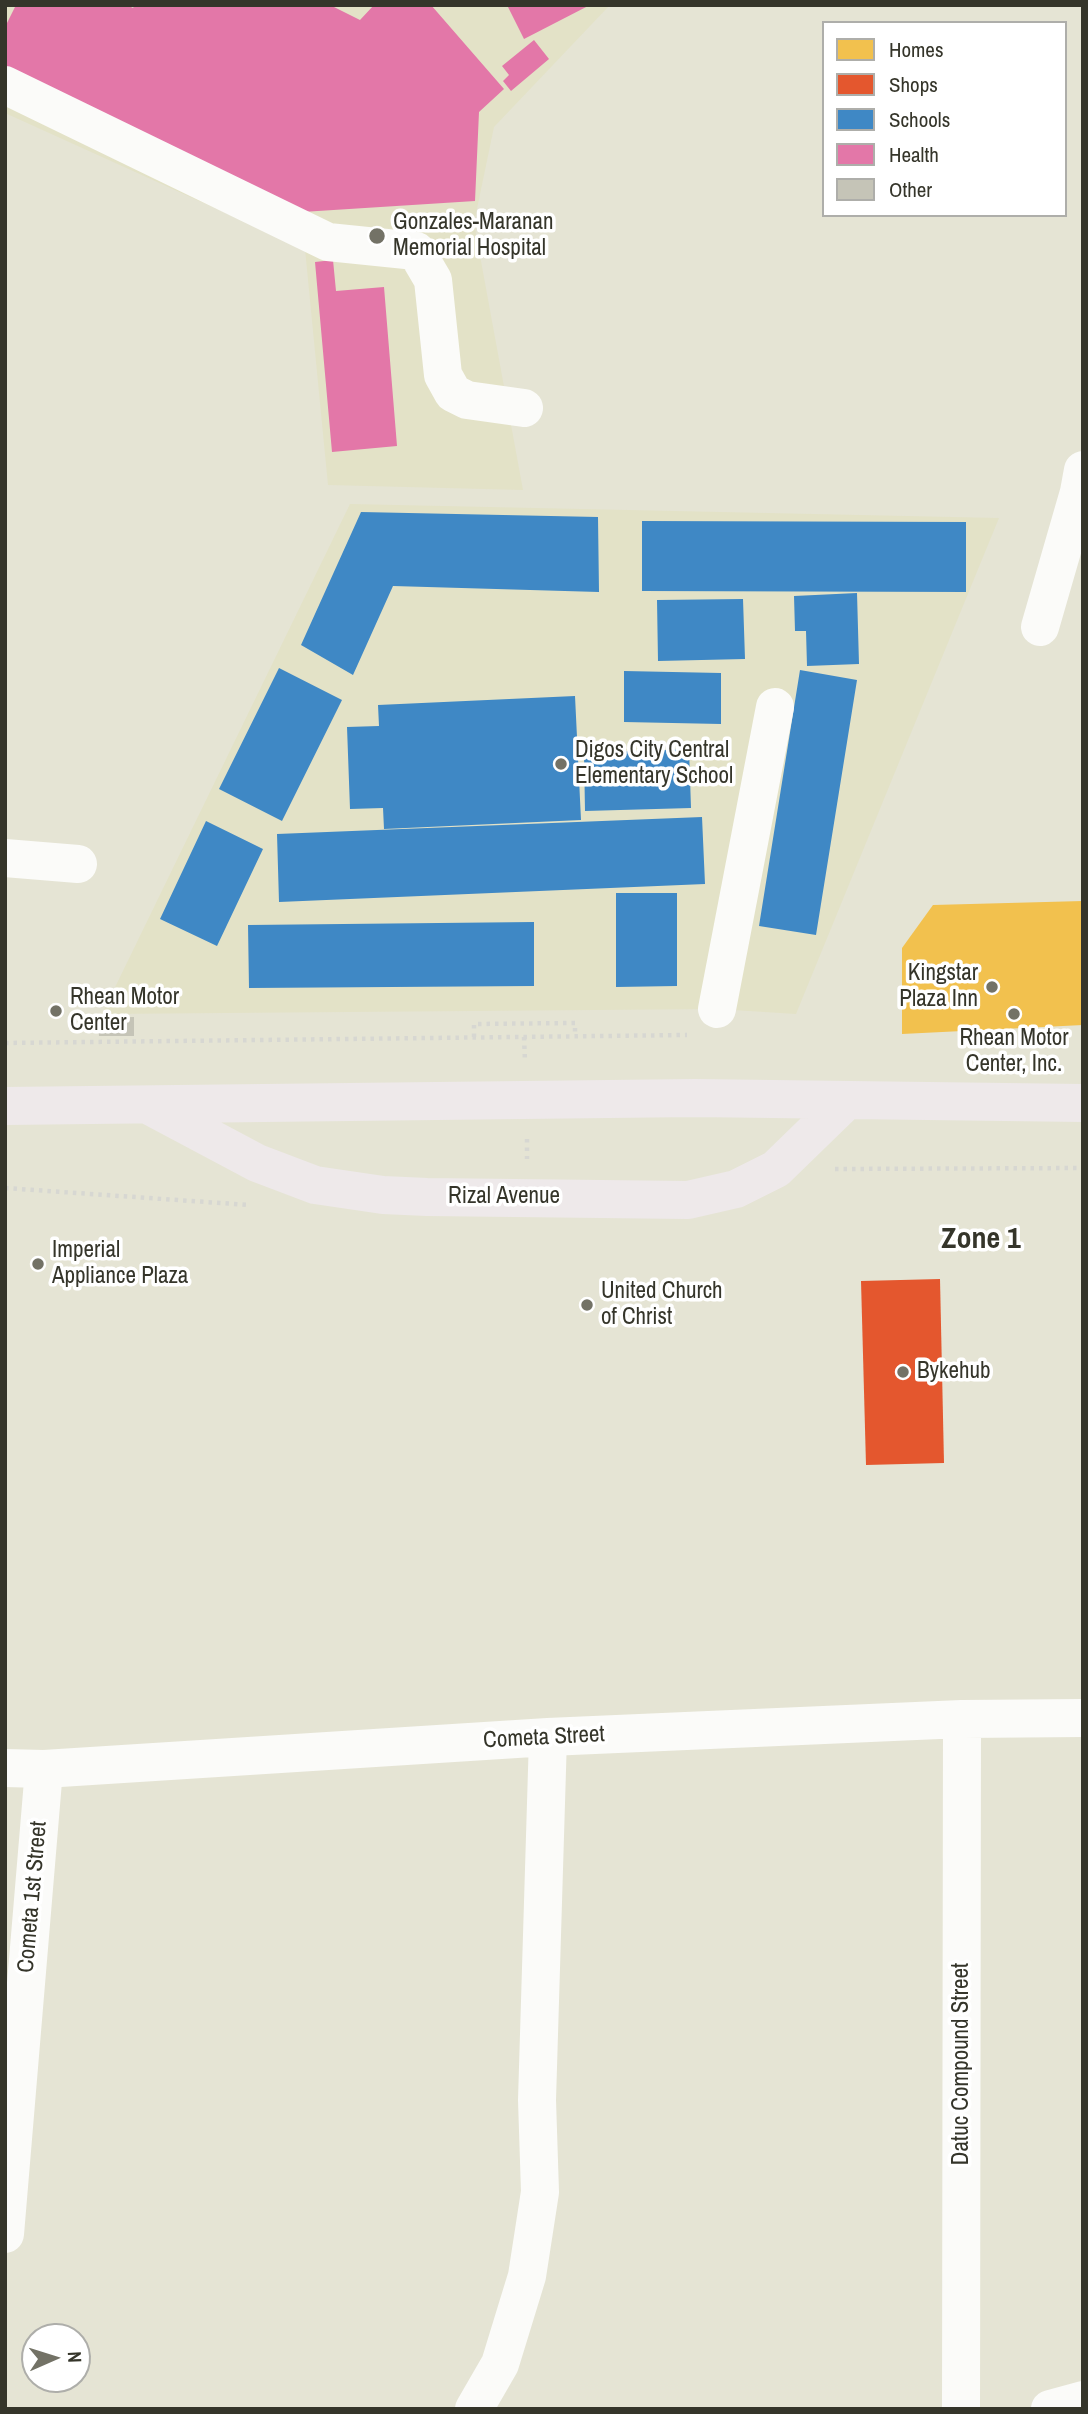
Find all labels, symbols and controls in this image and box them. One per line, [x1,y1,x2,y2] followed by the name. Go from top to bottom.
[822,21,1067,217] legend
[889,35,944,64] text: Homes
[889,70,938,99] text: Shops
[889,105,950,134] text: Schools
[889,140,939,169] text: Health
[889,175,932,204] text: Other
[393,209,553,263] place label: Gonzales-Maranan Memorial Hospital
[367,226,387,246] marker: Gonzales-Maranan Memorial Hospital
[575,737,733,791] place label: Digos City Central Elementary School
[553,756,569,772] marker: Digos City Central Elementary School
[899,960,978,1014] place label: Kingstar Plaza Inn
[984,979,1000,995] marker: Kingstar Plaza Inn
[70,984,179,1038] place label: Rhean Motor Center
[48,1003,64,1019] marker: Rhean Motor Center
[1006,1006,1022,1022] marker: Rhean Motor Center, Inc.
[959,1025,1069,1079] place label: Rhean Motor Center, Inc.
[448,1183,560,1211] street label: Rizal Avenue
[941,1222,1021,1258] district label: Zone 1
[52,1237,188,1291] place label: Imperial Appliance Plaza
[30,1256,46,1272] marker: Imperial Appliance Plaza
[601,1278,723,1332] place label: United Church of Christ
[579,1297,595,1313] marker: United Church of Christ
[917,1358,990,1386] place label: Bykehub
[895,1364,911,1380] marker: Bykehub
[483,1721,605,1755] street label: Cometa Street
[13,1820,53,1974] street label: Cometa 1st Street
[948,1963,976,2165] street label: Datuc Compound Street
[21,2323,91,2393] north arrow
[62,2351,88,2363] text: N

